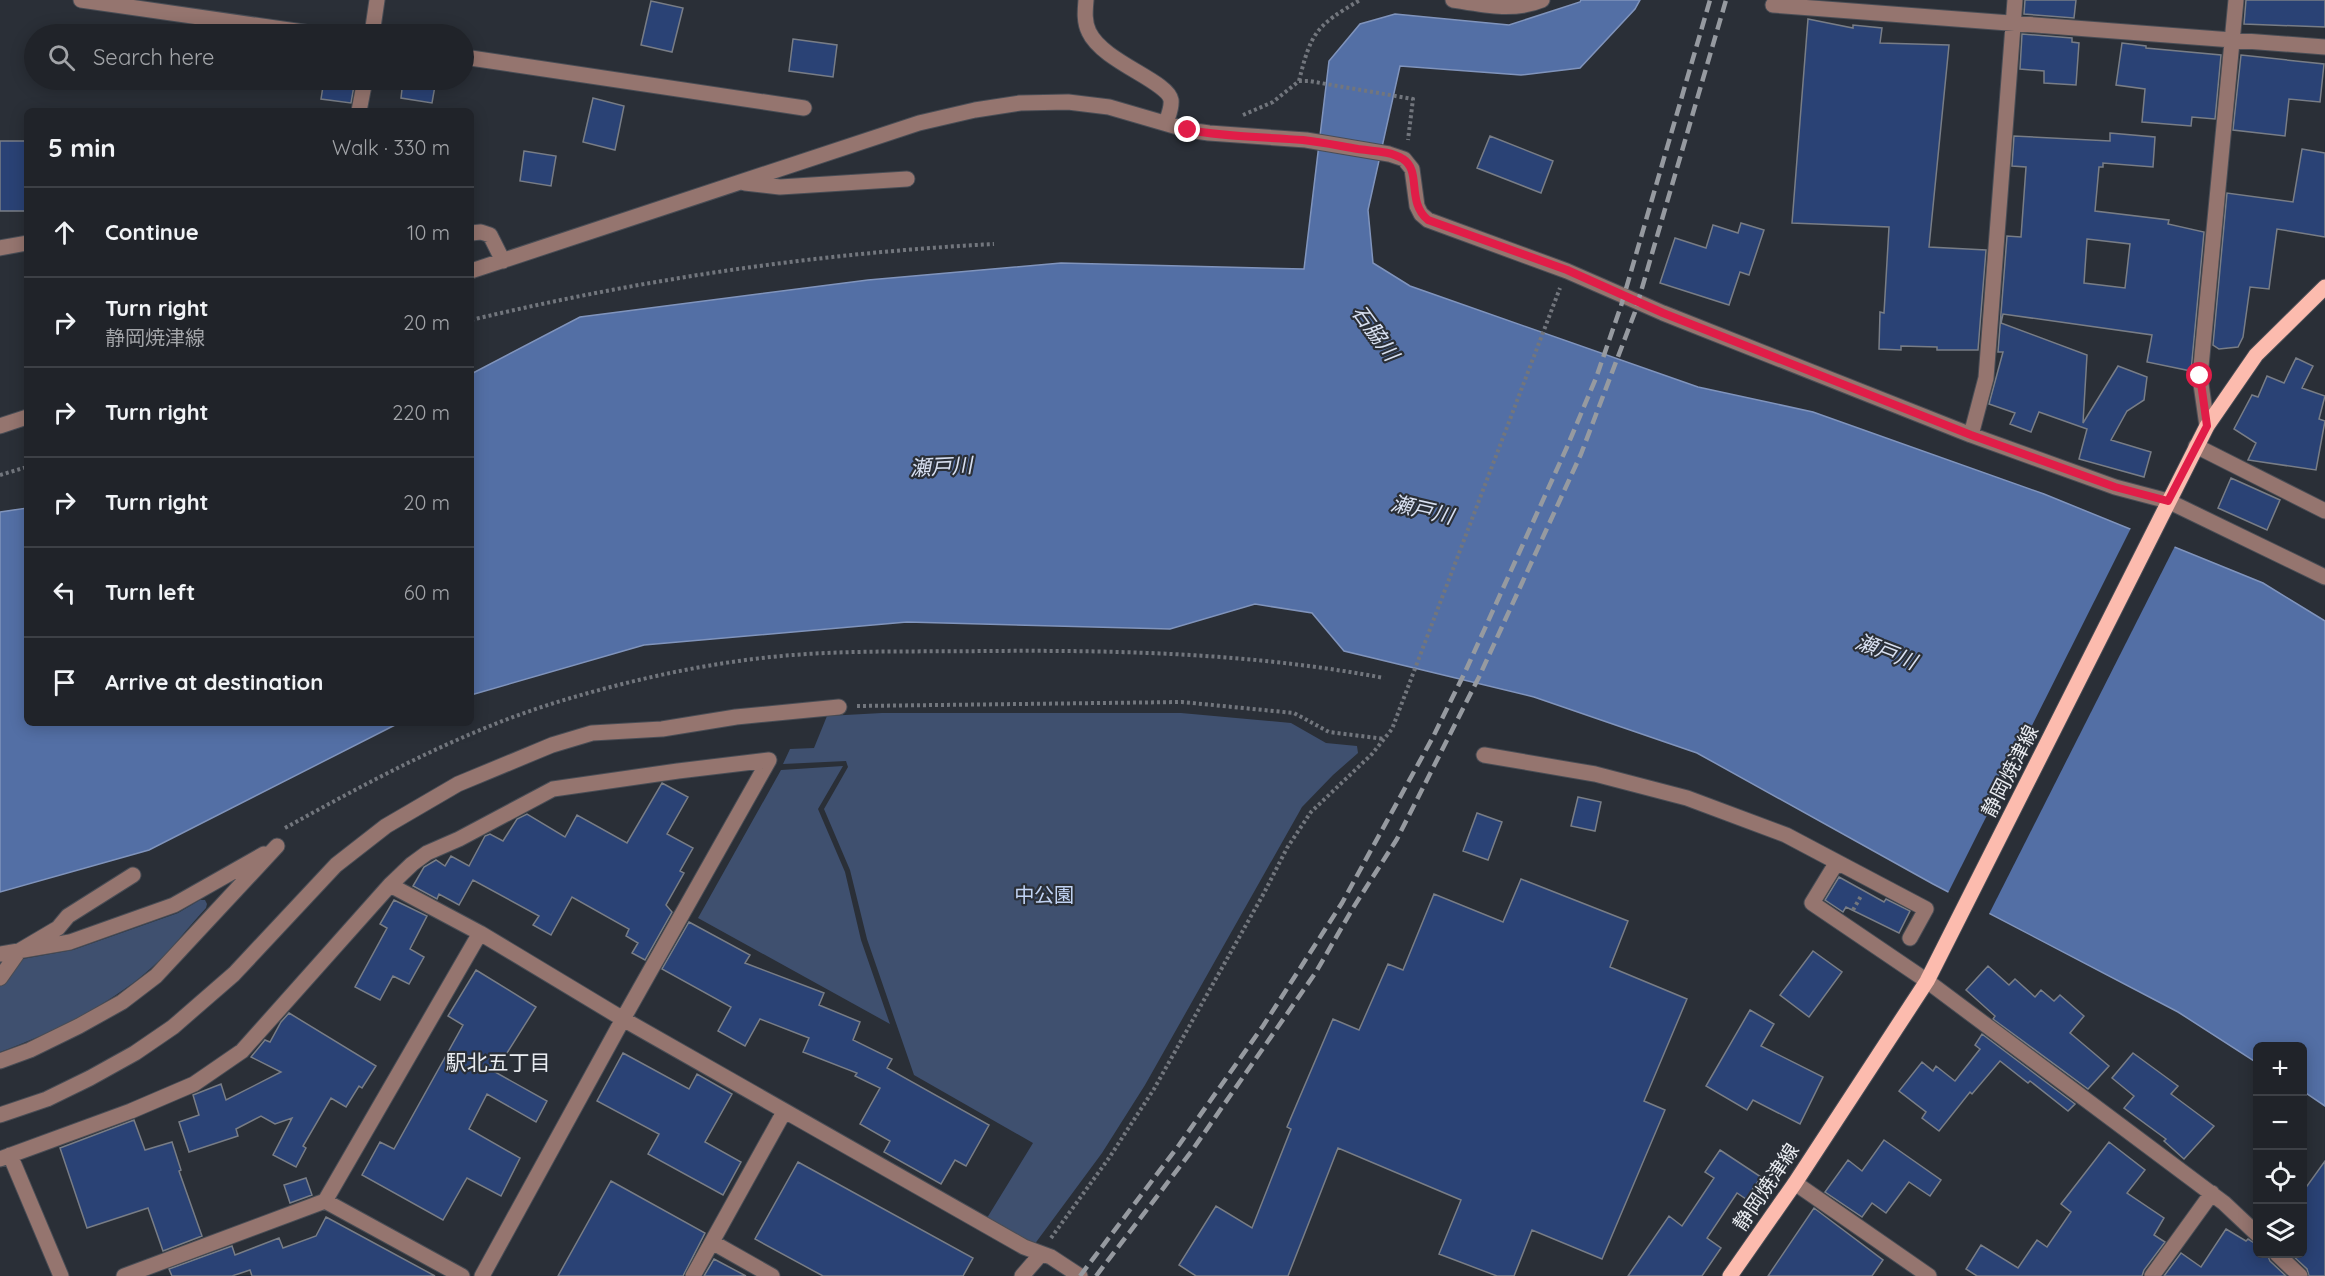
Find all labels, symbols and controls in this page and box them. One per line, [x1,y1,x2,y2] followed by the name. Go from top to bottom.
[24,24,474,90] search box
[45,41,78,74] icon: search
[93,43,214,71] text: Search here
[1174,116,1200,142] route end
[48,131,116,164] text: 5 min
[332,135,450,160] text: Walk · 330 m
[48,216,81,249] icon: ahead
[105,218,199,246] text: Continue
[407,220,450,245] text: 10 m
[105,294,209,322] text: Turn right
[1347,299,1406,367] water label: 石脇川
[48,306,81,339] icon: right
[403,310,450,335] text: 20 m
[105,325,205,350] text: 静岡焼津線
[2186,362,2212,388] route start
[48,396,81,429] icon: right
[105,398,209,426] text: Turn right
[392,400,450,425] text: 220 m
[909,451,975,481] water label: 瀬戸川
[48,486,81,519] icon: right
[105,488,209,516] text: Turn right
[1389,489,1458,529] water label: 瀬戸川
[403,490,450,515] text: 20 m
[48,576,81,609] icon: left
[105,578,195,606] text: Turn left
[404,580,450,605] text: 60 m
[1852,628,1922,675] water label: 瀬戸川
[48,666,81,699] icon: arrive
[105,668,323,696] text: Arrive at destination
[1976,721,2043,821] street label: 静岡焼津線
[1014,882,1074,907] park label: 中公園
[2253,1042,2307,1258] map controls
[2253,1042,2307,1096] button: +
[446,1049,551,1075] district label: 駅北五丁目
[2253,1096,2307,1150] button: −
[1727,1138,1804,1235] street label: 静岡焼津線
[2253,1150,2307,1204] button: locate
[2253,1204,2307,1258] button: layers

